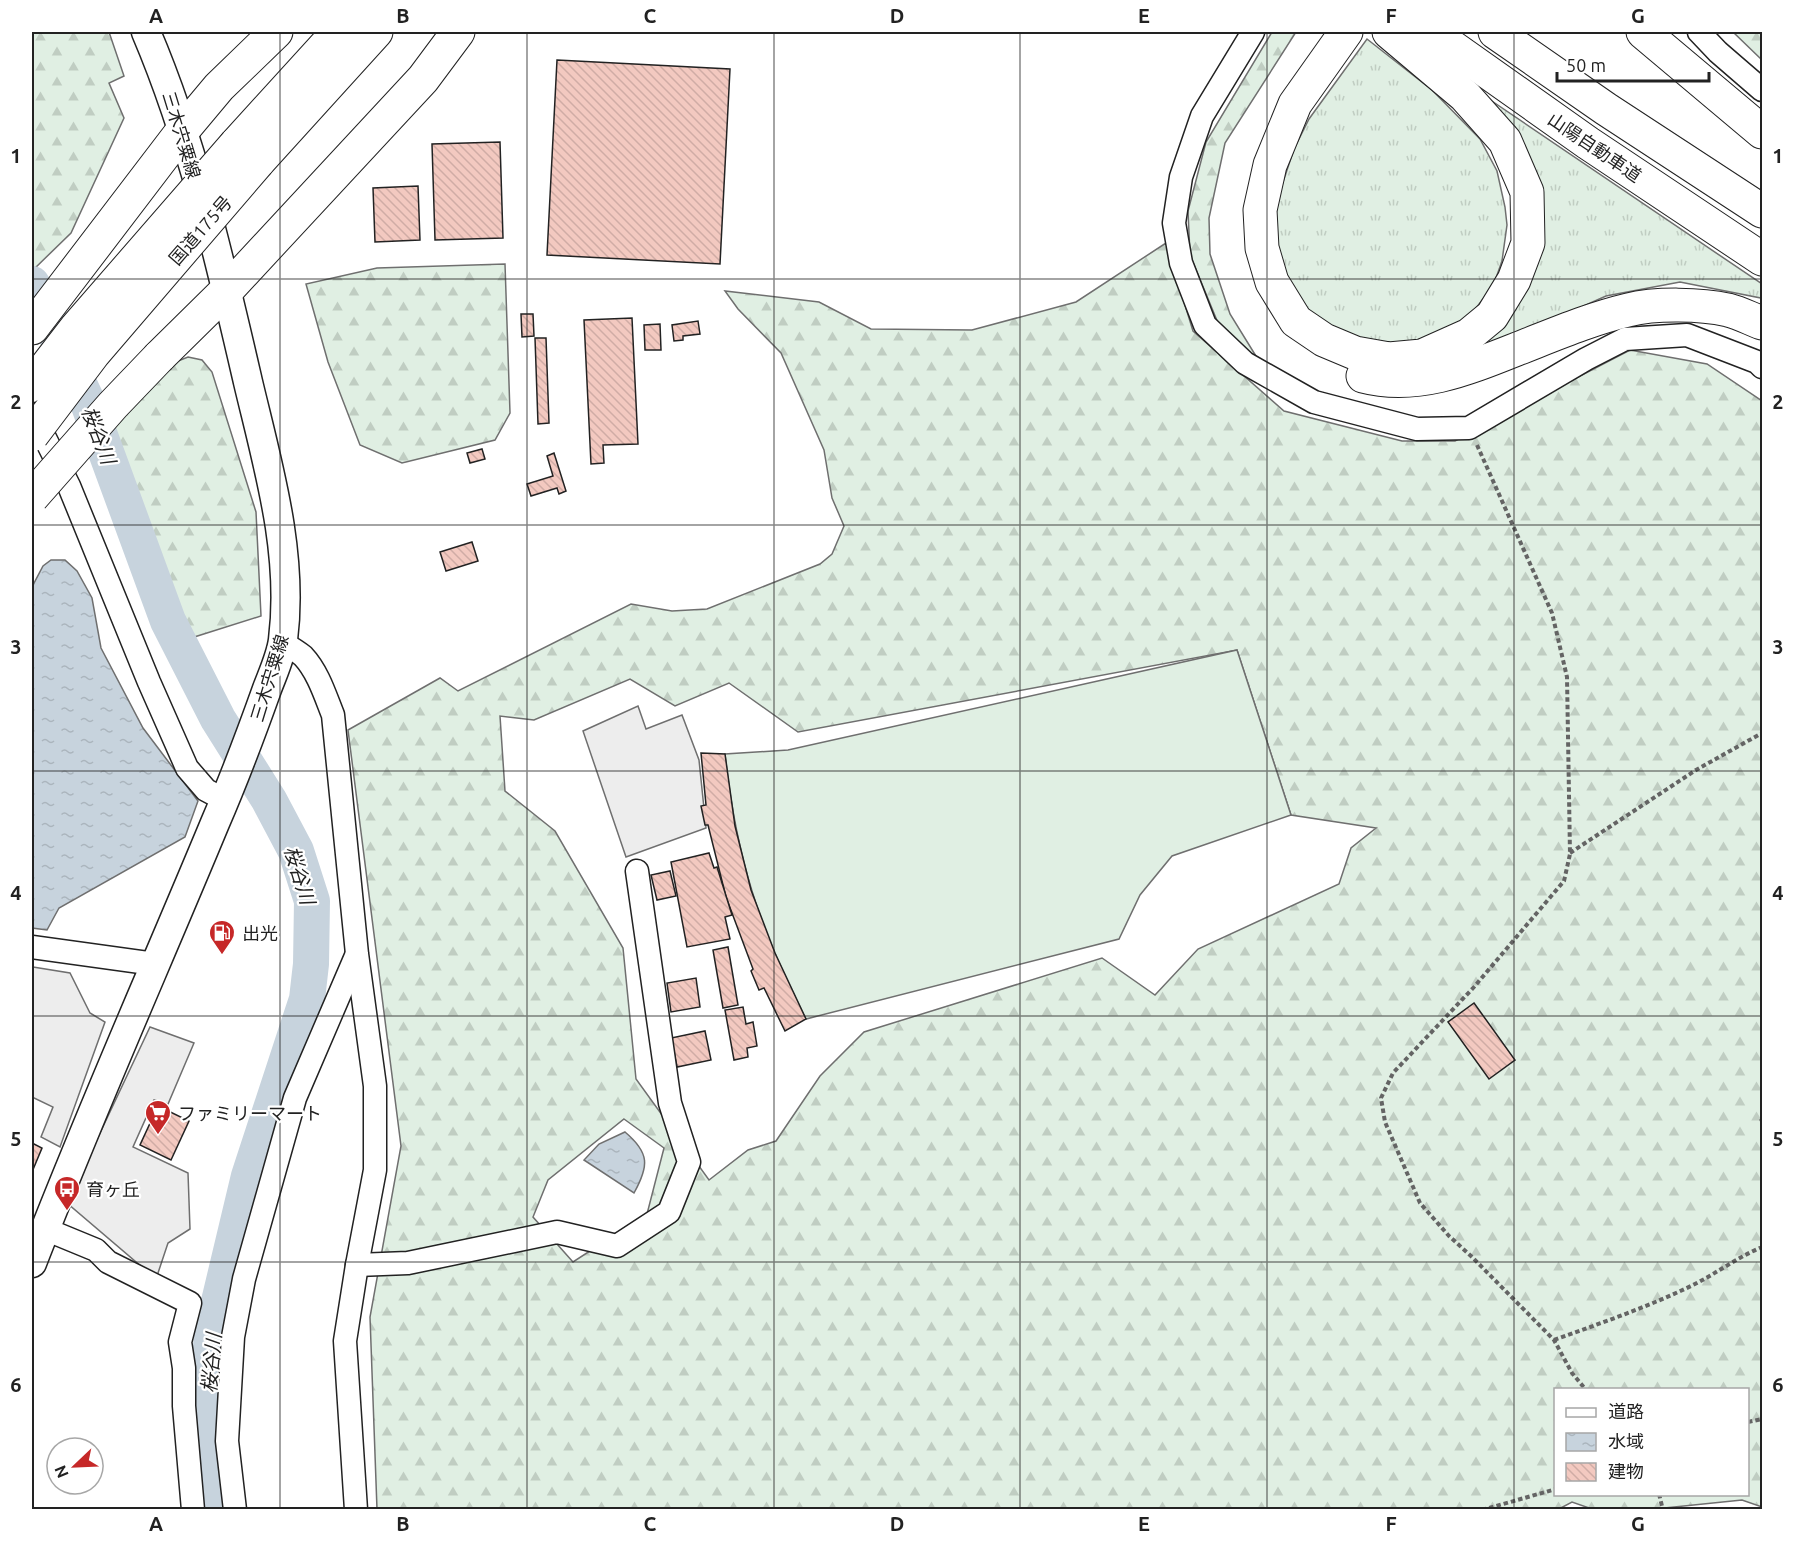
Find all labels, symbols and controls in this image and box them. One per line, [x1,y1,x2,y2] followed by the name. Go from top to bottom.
[149,4,163,27] text: A
[396,4,410,27] text: B
[644,4,657,27] text: C
[890,4,904,27] text: D
[1138,4,1150,27] text: E
[1385,4,1397,27] text: F
[1631,4,1645,27] text: G
[1557,45,1708,83] scale bar
[1566,55,1606,75] text: 50 m
[159,89,205,181] street label: 三木宍粟線
[1545,109,1645,185] street label: 山陽自動車道
[10,144,22,167] text: 1
[1772,144,1784,167] text: 1
[165,192,235,268] street label: 国道175号
[10,390,22,413] text: 2
[1772,390,1784,413] text: 2
[78,403,121,469] water label: 桜谷川
[246,632,292,724] street label: 三木宍粟線
[10,635,22,658] text: 3
[1772,635,1784,658] text: 3
[280,843,320,909] water label: 桜谷川
[10,881,22,904] text: 4
[1772,881,1784,904] text: 4
[207,918,237,956] fuel station icon: 出光
[242,923,278,943] place label: 出光
[143,1098,173,1136] supermarket icon: ファミリーマート
[178,1103,322,1123] place label: ファミリーマート
[10,1127,22,1150] text: 5
[1772,1127,1784,1150] text: 5
[52,1174,82,1212] bus stop icon: 育ヶ丘
[86,1179,140,1199] place label: 育ヶ丘
[197,1330,225,1394] water label: 桜谷川
[10,1373,22,1396] text: 6
[1772,1373,1784,1396] text: 6
[1554,1388,1749,1496] legend
[1608,1401,1644,1421] text: 道路
[1608,1431,1644,1451] text: 水域
[45,1436,105,1496] north arrow
[1608,1461,1644,1481] text: 建物
[51,1463,72,1481] text: N
[149,1512,163,1535] text: A
[396,1512,410,1535] text: B
[644,1512,657,1535] text: C
[890,1512,904,1535] text: D
[1138,1512,1150,1535] text: E
[1385,1512,1397,1535] text: F
[1631,1512,1645,1535] text: G

